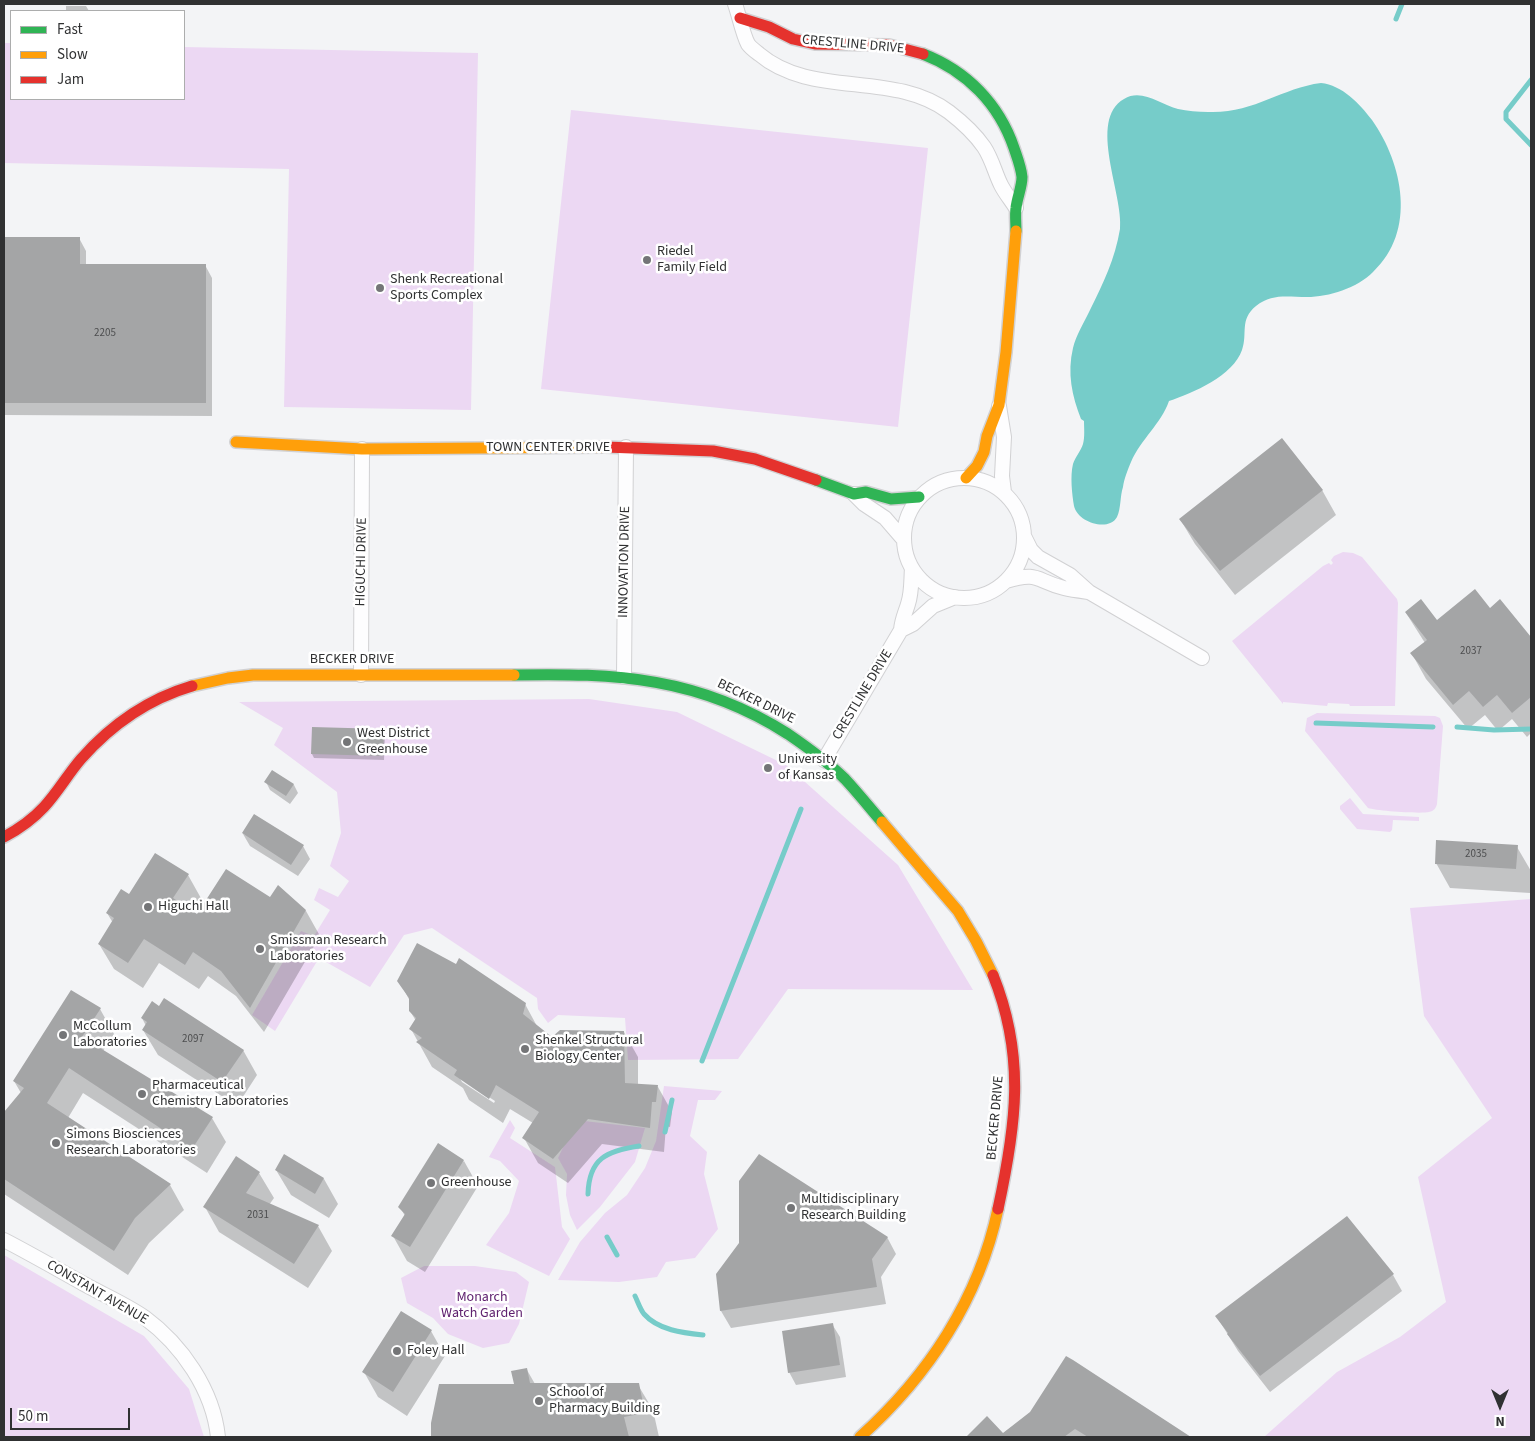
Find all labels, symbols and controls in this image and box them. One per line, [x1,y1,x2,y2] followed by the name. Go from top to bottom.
[10,10,185,100] legend
[57,19,83,40] text: Fast
[801,32,905,58] street label: CRESTLINE DRIVE
[57,44,88,65] text: Slow
[57,69,84,90] text: Jam
[657,244,727,276] place label: Riedel Family Field
[641,254,653,266] marker: Riedel Family Field
[390,272,503,304] place label: Shenk Recreational Sports Complex
[374,282,386,294] marker: Shenk Recreational Sports Complex
[94,327,116,341] house number: 2205
[486,440,610,456] street label: TOWN CENTER DRIVE
[616,506,634,618] street label: INNOVATION DRIVE
[353,517,371,607] street label: HIGUCHI DRIVE
[1460,645,1482,659] house number: 2037
[829,647,897,743] street label: CRESTLINE DRIVE
[310,652,394,668] street label: BECKER DRIVE
[714,676,798,728] street label: BECKER DRIVE
[357,726,430,759] place label: West District Greenhouse
[341,736,353,748] marker: West District Greenhouse
[778,752,837,784] place label: University of Kansas
[762,762,774,774] marker: University of Kansas
[1465,848,1487,862] house number: 2035
[158,899,229,915] place label: Higuchi Hall
[142,901,154,913] marker: Higuchi Hall
[270,933,387,966] place label: Smissman Research Laboratories
[254,943,266,955] marker: Smissman Research Laboratories
[73,1019,147,1052] place label: McCollum Laboratories
[57,1029,69,1041] marker: McCollum Laboratories
[182,1033,204,1047] house number: 2097
[535,1033,643,1066] place label: Shenkel Structural Biology Center
[519,1043,531,1055] marker: Shenkel Structural Biology Center
[984,1075,1008,1161] street label: BECKER DRIVE
[152,1078,288,1110] place label: Pharmaceutical Chemistry Laboratories
[136,1088,148,1100] marker: Pharmaceutical Chemistry Laboratories
[66,1127,196,1160] place label: Simons Biosciences Research Laboratories
[50,1137,62,1149] marker: Simons Biosciences Research Laboratories
[441,1175,512,1191] place label: Greenhouse
[425,1177,437,1189] marker: Greenhouse
[801,1192,906,1224] place label: Multidisciplinary Research Building
[785,1202,797,1214] marker: Multidisciplinary Research Building
[247,1209,269,1223] house number: 2031
[43,1257,151,1329] street label: CONSTANT AVENUE
[441,1290,523,1322] park label: Monarch Watch Garden
[407,1343,465,1359] place label: Foley Hall
[391,1345,403,1357] marker: Foley Hall
[1475,1381,1525,1431] north arrow
[549,1385,660,1418] place label: School of Pharmacy Building
[533,1395,545,1407] marker: School of Pharmacy Building
[12,1398,132,1430] scale bar
[18,1406,48,1427] text: 50 m
[1495,1411,1505,1431] text: N

